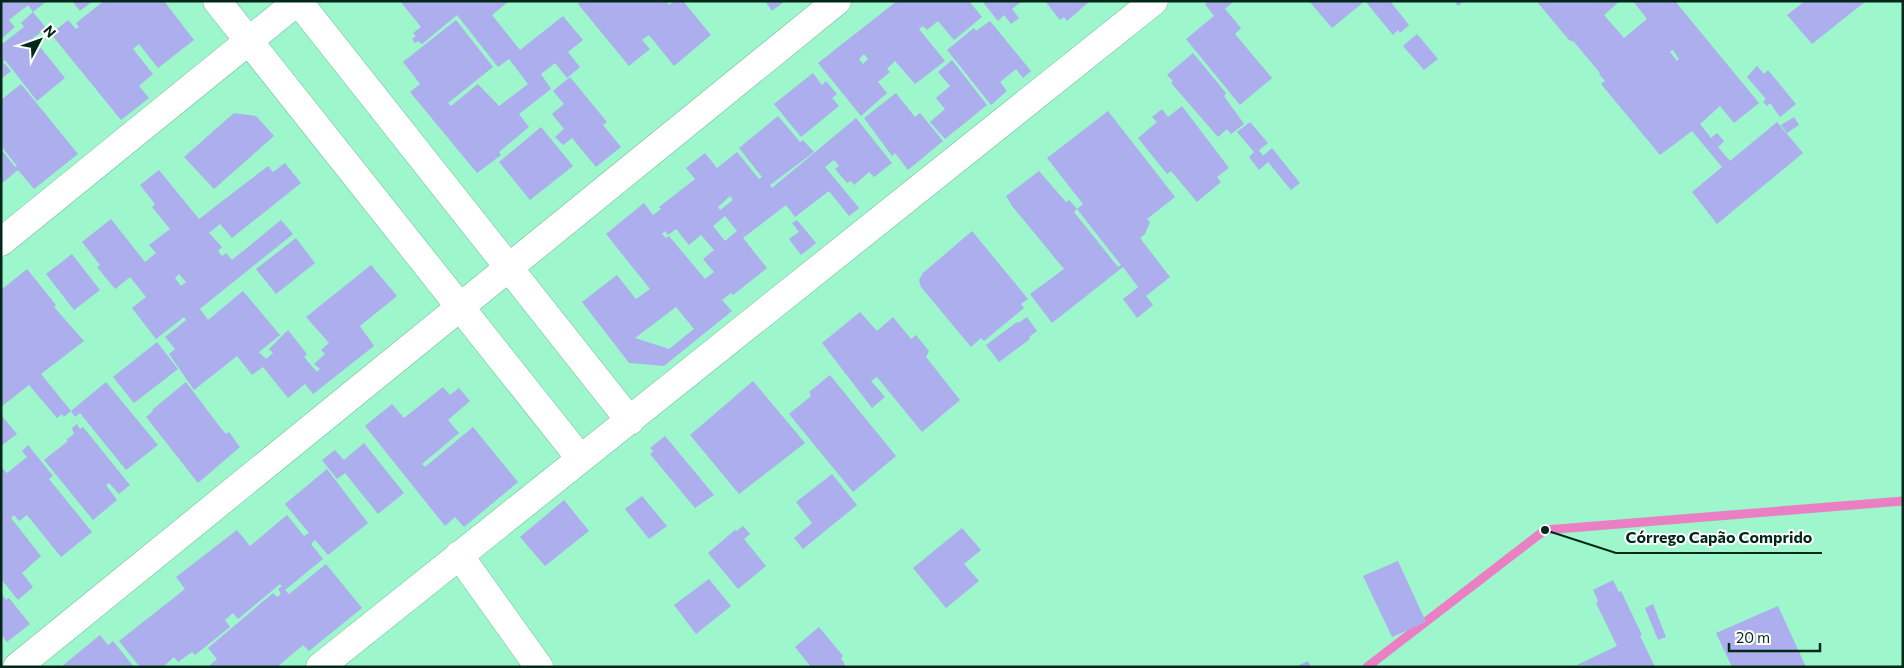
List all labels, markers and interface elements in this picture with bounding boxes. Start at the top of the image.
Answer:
north arrow [15,15,65,65]
text: N [40,22,60,41]
callout: Córrego Capão Comprido [1616,522,1822,553]
text: Córrego Capão Comprido [1626,527,1813,546]
scale bar [1729,620,1820,652]
text: 20 m [1736,628,1770,646]

